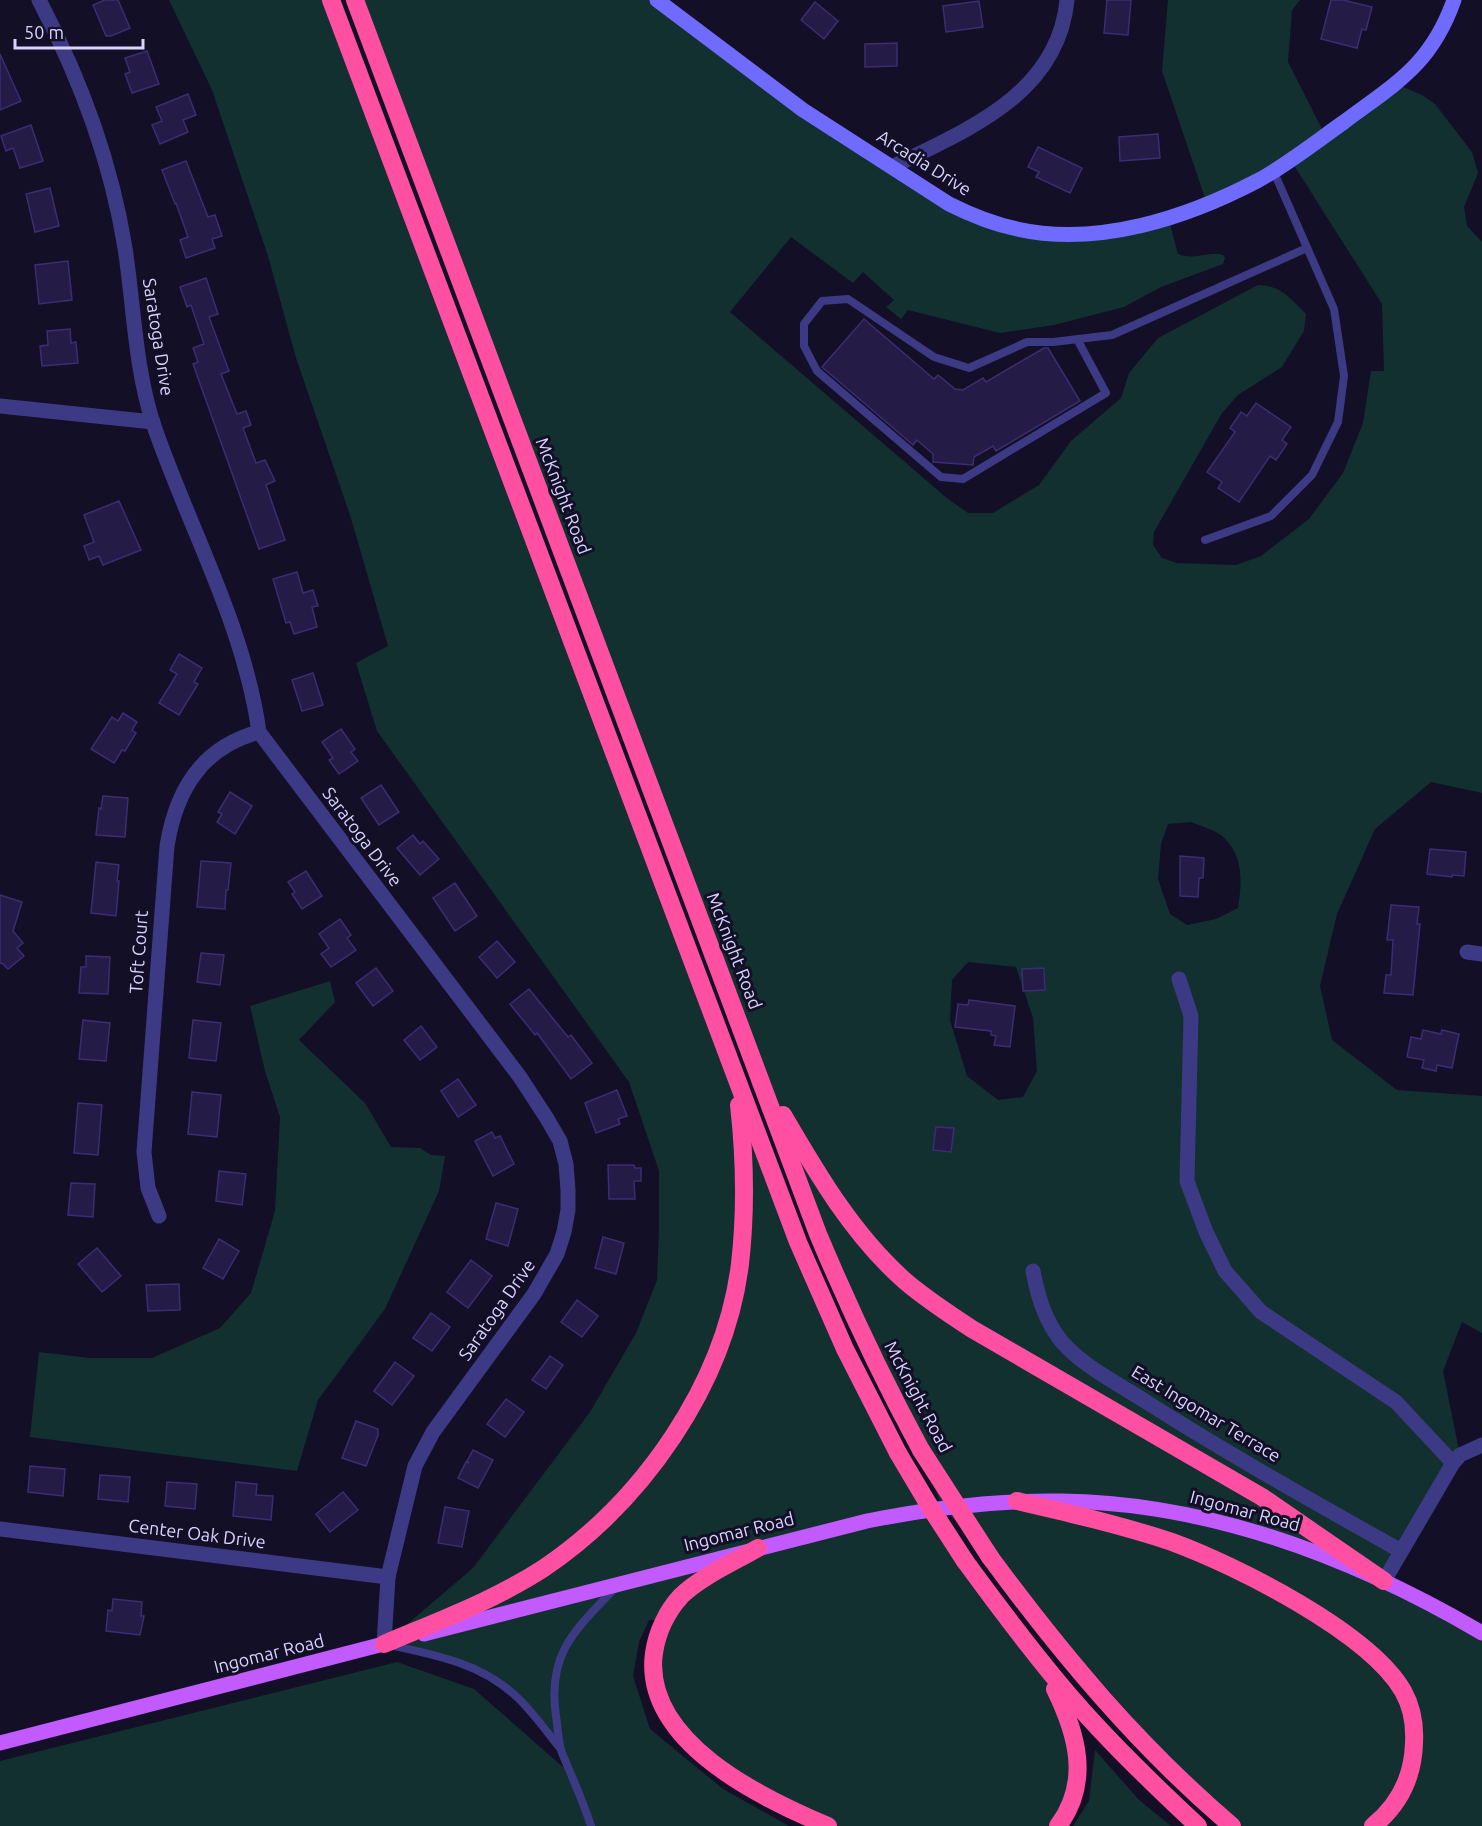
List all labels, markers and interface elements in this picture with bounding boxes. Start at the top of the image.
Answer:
scale bar [15,12,142,50]
text: 50 m [24,22,64,42]
street label: Arcadia Drive [874,125,975,199]
street label: Saratoga Drive [140,277,178,397]
street label: McKnight Road [533,435,595,557]
street label: Saratoga Drive [319,783,406,890]
street label: McKnight Road [704,890,766,1012]
street label: Toft Court [125,910,151,994]
street label: Saratoga Drive [454,1255,538,1364]
street label: McKnight Road [881,1338,957,1456]
street label: East Ingomar Terrace [1128,1361,1285,1466]
street label: Ingomar Road [1188,1486,1302,1534]
street label: Ingomar Road [682,1508,796,1554]
street label: Center Oak Drive [127,1515,267,1551]
street label: Ingomar Road [212,1630,326,1676]

